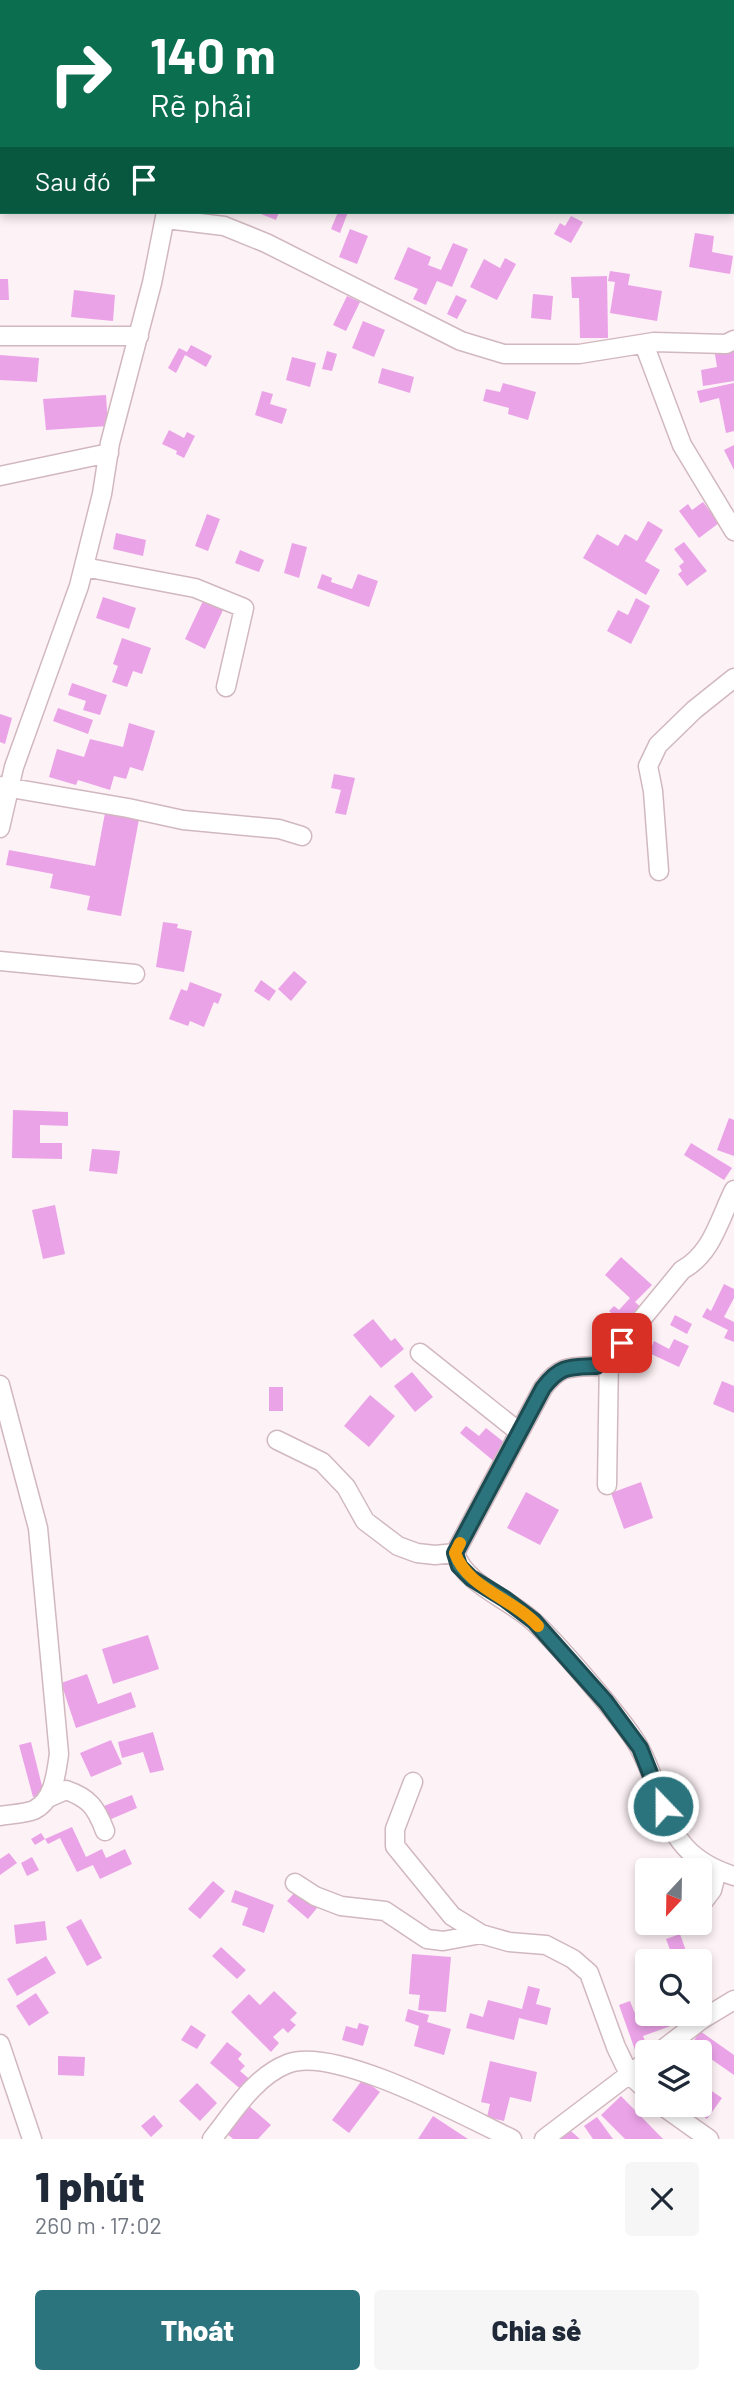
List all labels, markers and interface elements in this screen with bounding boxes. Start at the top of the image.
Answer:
text: 140 m [150,25,276,84]
icon: right [35,28,126,119]
text: Rẽ phải [150,85,252,123]
icon: arrive [125,161,163,199]
text: Sau đó [35,165,111,196]
pin [592,1313,652,1373]
icon: arrive [603,1324,641,1362]
position arrow [626,1769,700,1843]
north arrow [635,1858,712,1936]
map controls [635,1858,712,2117]
button: search [635,1949,712,2026]
button: layers [635,2040,712,2117]
text: 1 phút [35,2160,145,2210]
button: close [625,2162,699,2236]
text: 260 m · 17:02 [35,2211,162,2239]
button: Thoát [35,2290,360,2370]
button: Chia sẻ [374,2290,699,2370]

